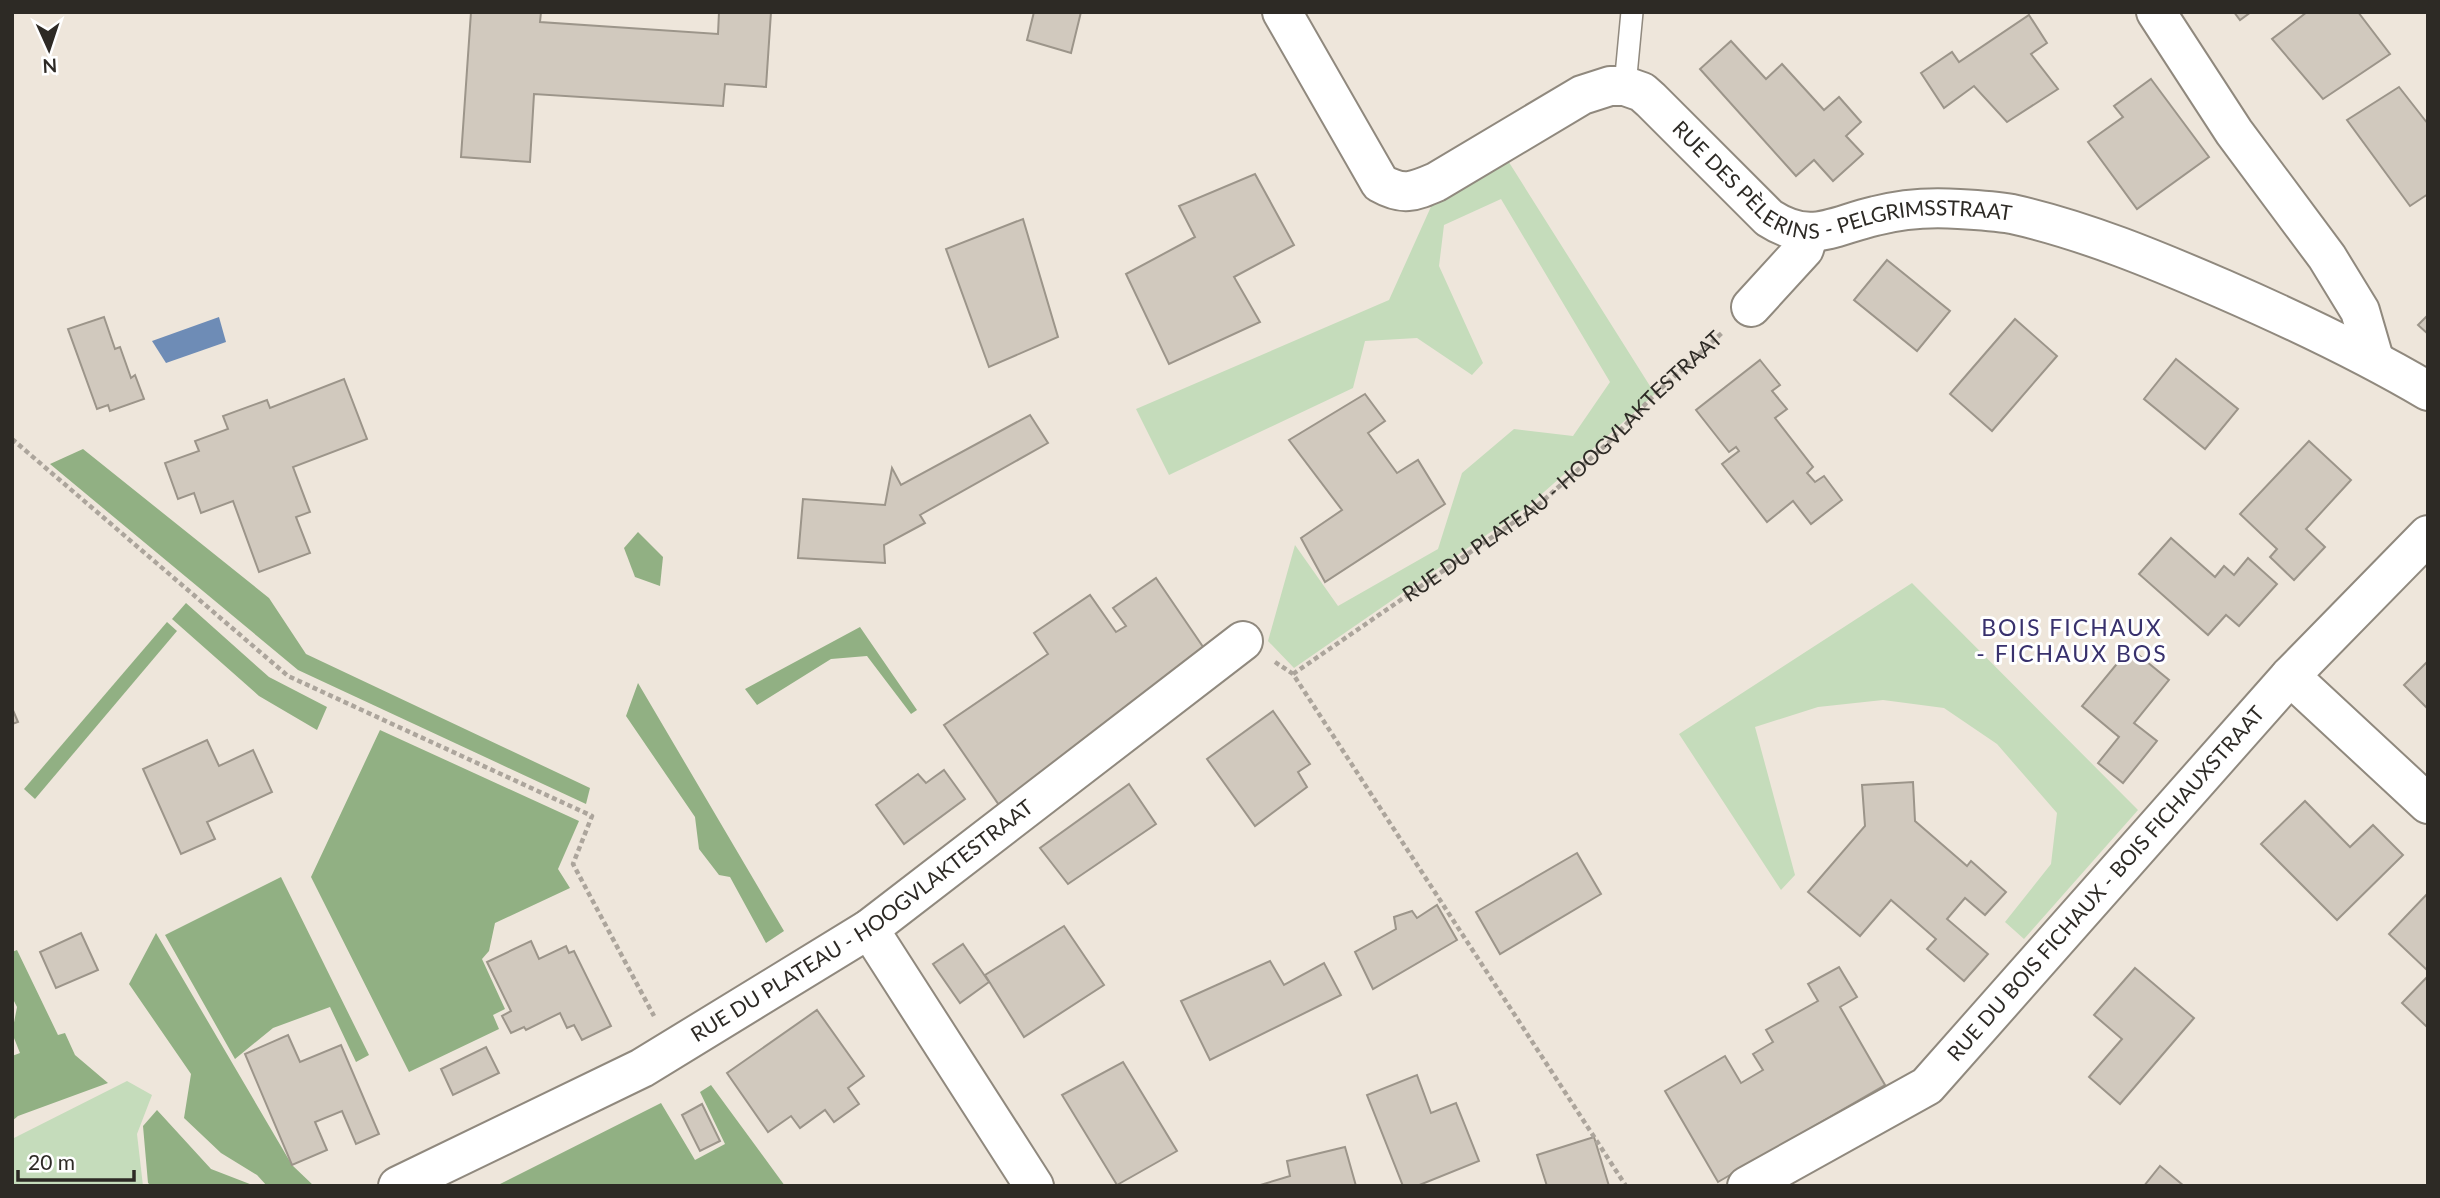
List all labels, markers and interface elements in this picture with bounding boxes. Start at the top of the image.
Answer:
north arrow [14,14,84,84]
text: N [42,55,58,78]
street label: RUE DES PÈLERINS - PELGRIMSSTRAAT [1668,115,2014,243]
street label: RUE DU PLATEAU - HOOGVLAKTESTRAAT [1397,325,1727,606]
district label: BOIS FICHAUX - FICHAUX BOS [1976,613,2168,667]
street label: RUE DU BOIS FICHAUX - BOIS FICHAUXSTRAAT [1941,700,2269,1065]
street label: RUE DU PLATEAU - HOOGVLAKTESTRAAT [686,793,1038,1046]
scale bar [18,1138,133,1182]
text: 20 m [28,1149,75,1174]

